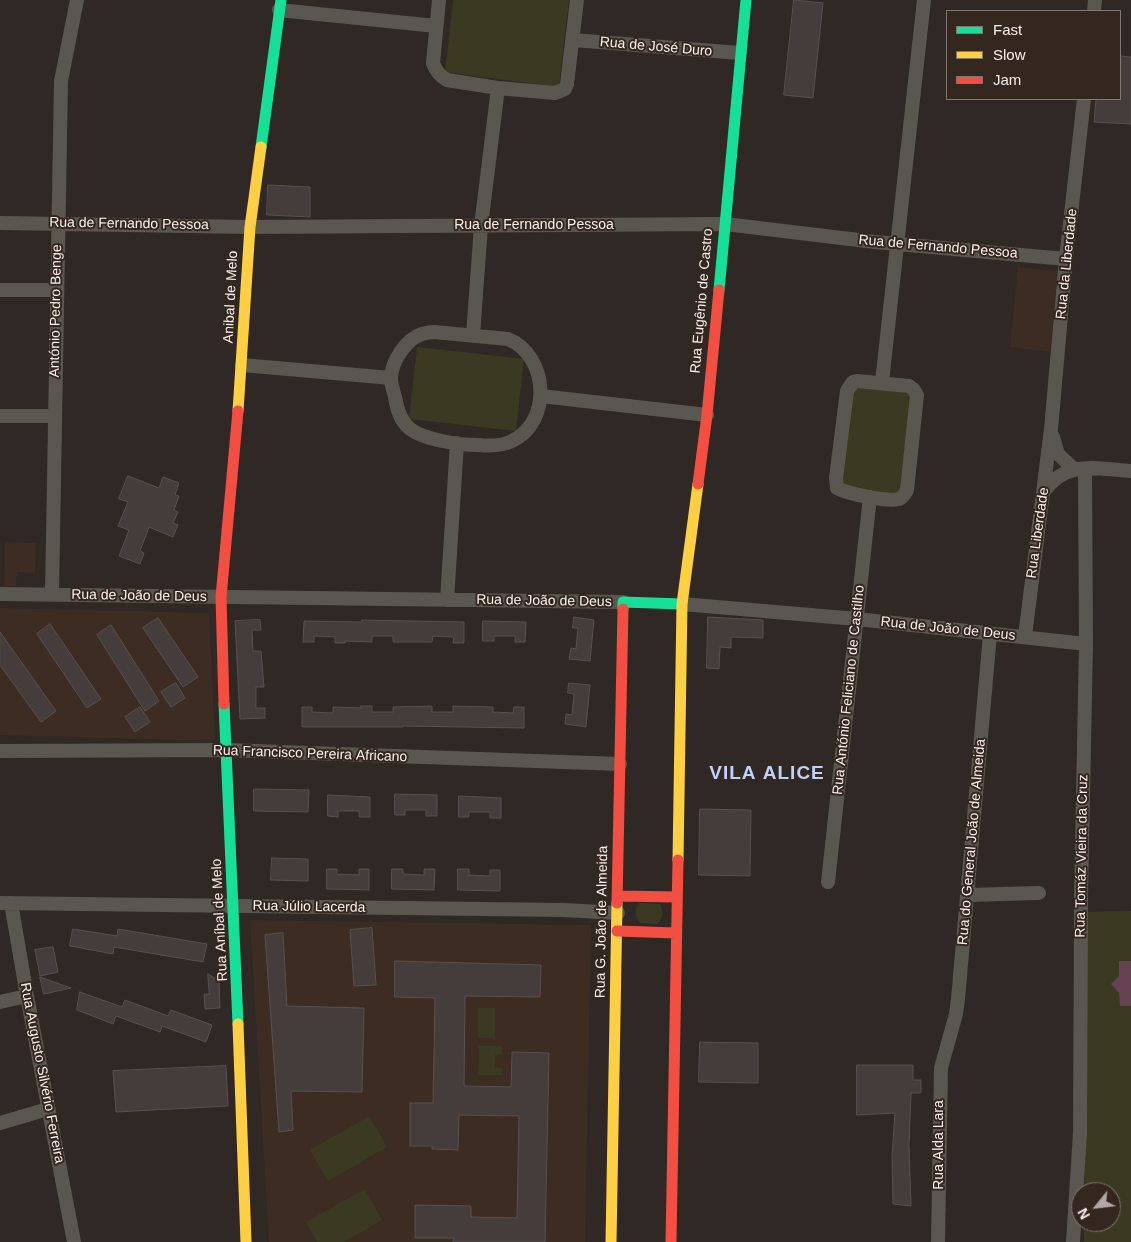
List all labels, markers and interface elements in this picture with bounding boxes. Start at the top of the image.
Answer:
legend [946,10,1121,100]
text: Fast [993,21,1022,38]
street label: Rua de José Duro [599,34,713,60]
text: Slow [993,46,1026,63]
text: Jam [993,71,1021,88]
street label: Rua da Liberdade [1053,208,1081,320]
street label: Rua de Fernando Pessoa [49,214,209,234]
street label: Rua de Fernando Pessoa [454,217,614,233]
street label: Rua Eugênio de Castro [687,228,717,374]
street label: Rua de Fernando Pessoa [858,232,1018,262]
street label: António Pedro Benge [46,244,66,378]
street label: Anibal de Melo [220,250,242,344]
street label: Rua Liberdade [1023,486,1053,580]
street label: Rua António Feliciano de Castilho [830,584,868,796]
street label: Rua de João de Deus [71,586,207,606]
street label: Rua de João de Deus [476,591,612,611]
street label: Rua de João de Deus [880,614,1016,644]
street label: Rua do General João de Almeida [955,738,989,946]
street label: Rua Francisco Pereira Africano [213,742,407,766]
district label: VILA ALICE [708,763,826,785]
street label: Rua Tomáz Vieira da Cruz [1072,774,1092,938]
street label: Rua G. João de Almeida [592,846,612,998]
street label: Rua Aníbal de Melo [208,858,232,982]
street label: Rua Júlio Lacerda [252,898,366,916]
street label: Rua Augusto Silvério Ferreira [16,981,68,1165]
street label: Rua Alda Lara [931,1100,947,1190]
north arrow [1071,1182,1121,1232]
text: N [1074,1205,1093,1222]

